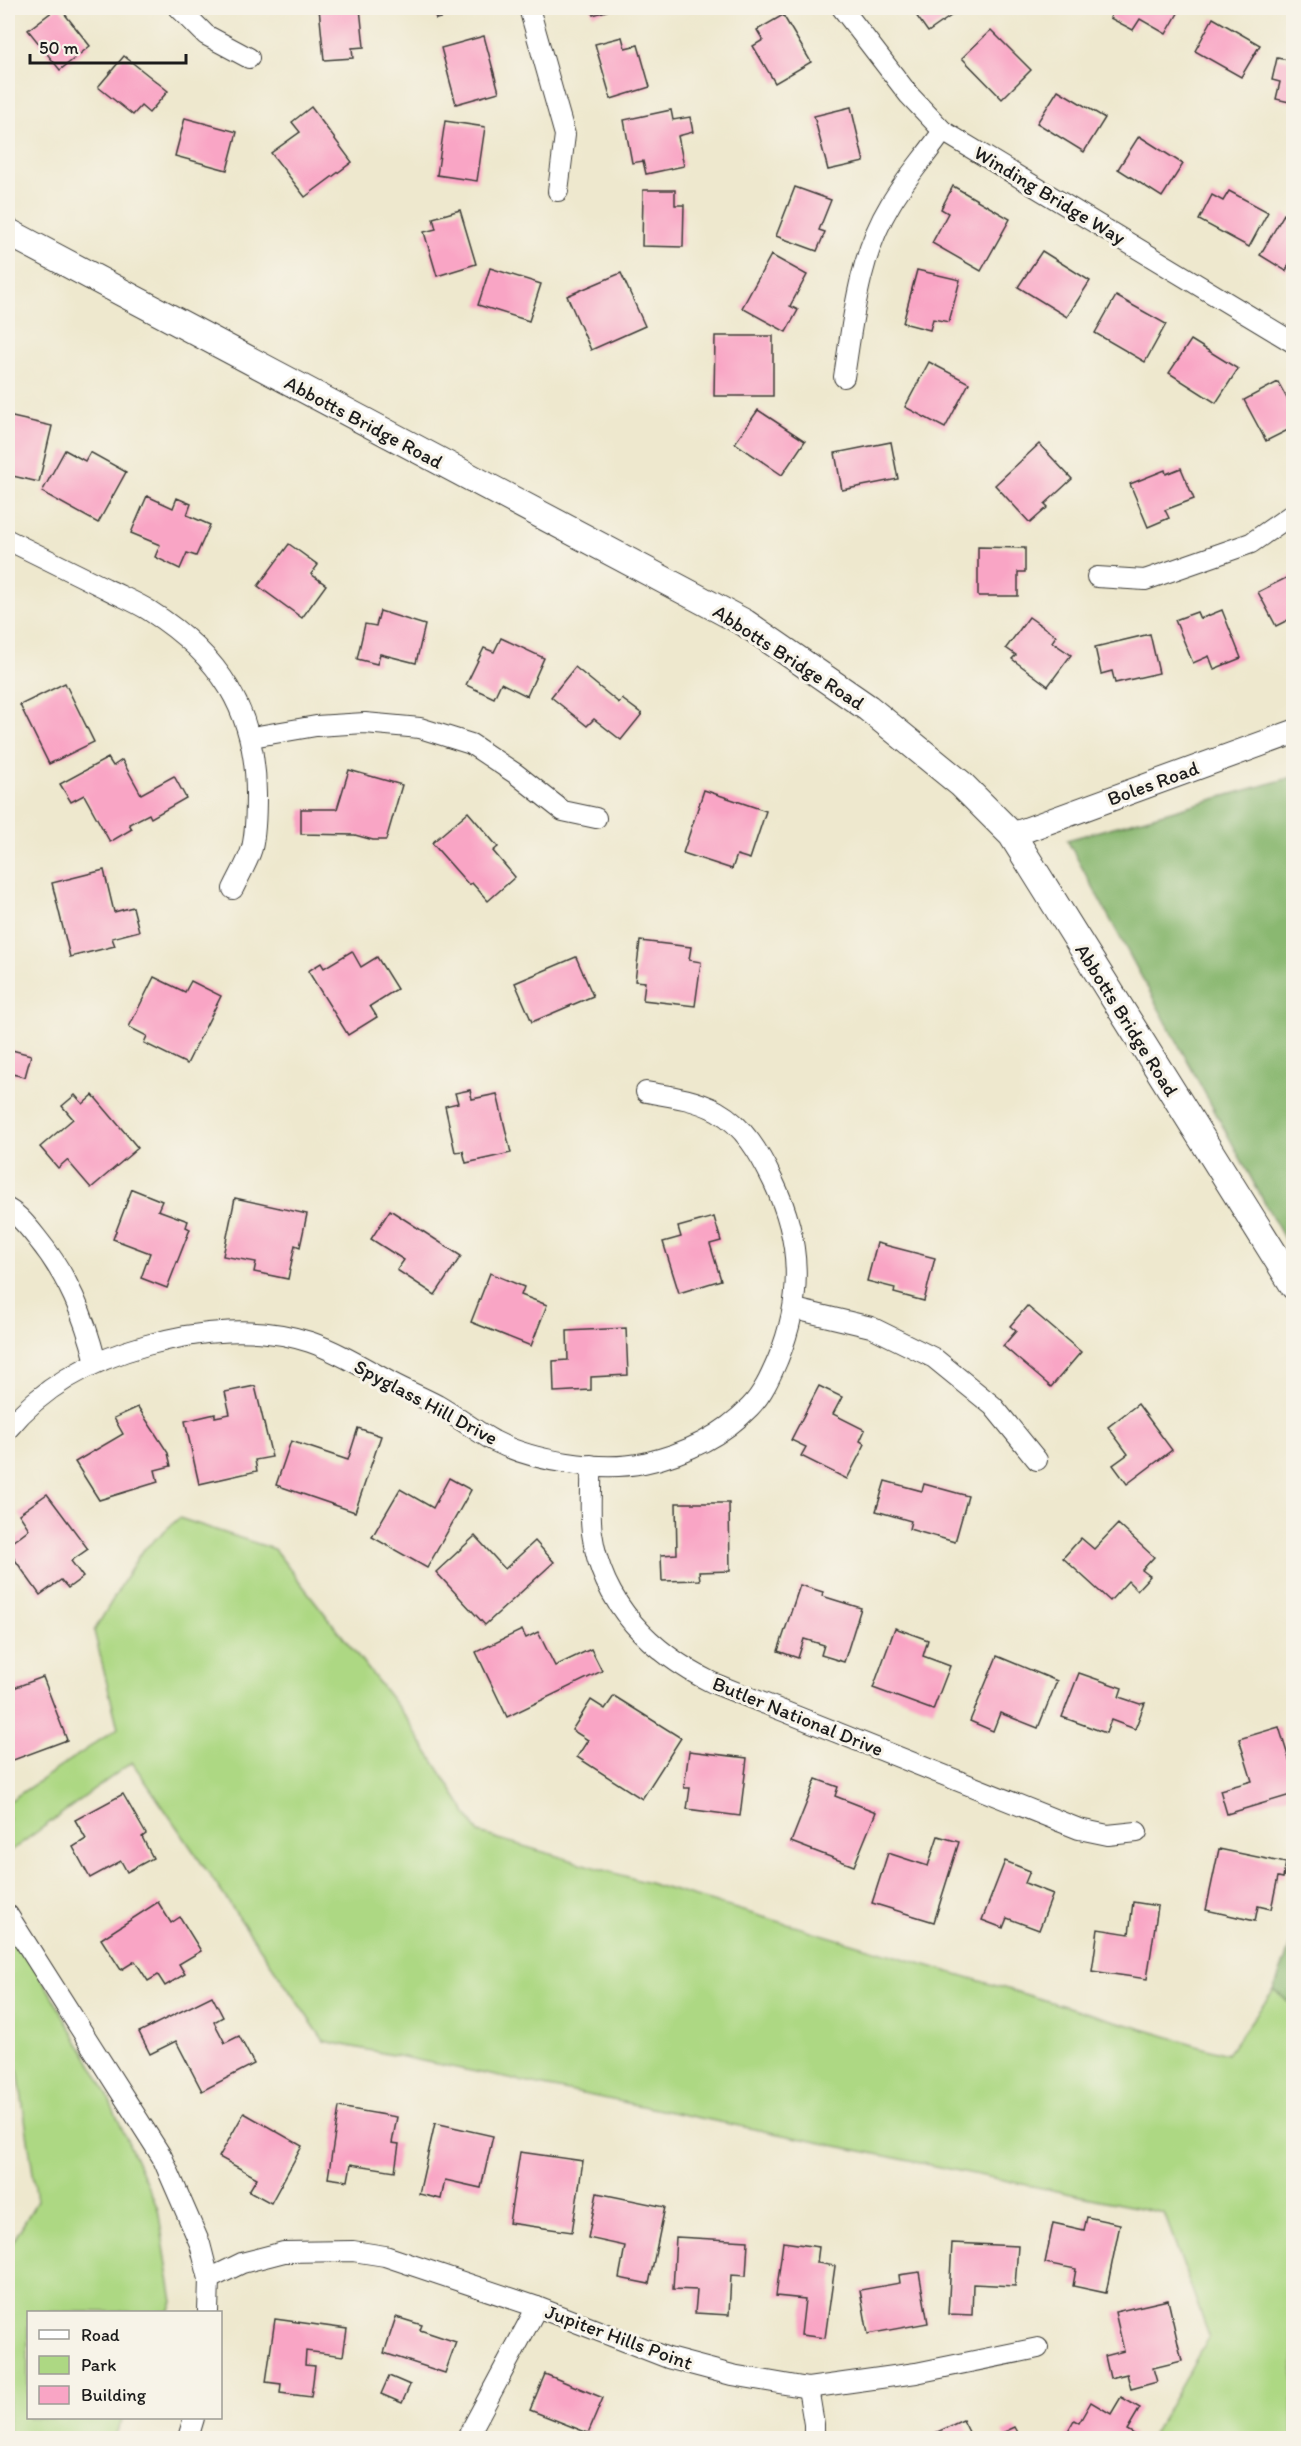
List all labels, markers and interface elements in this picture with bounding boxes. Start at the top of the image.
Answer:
scale bar [30,27,186,65]
text: 50 m [39,37,79,59]
street label: Winding Bridge Way [970,140,1131,250]
street label: Abbotts Bridge Road [281,370,447,474]
street label: Abbotts Bridge Road [709,599,869,715]
street label: Boles Road [1104,755,1202,811]
street label: Abbotts Bridge Road [1070,939,1184,1101]
street label: Spyglass Hill Drive [350,1354,502,1450]
street label: Butler National Drive [709,1671,887,1761]
street label: Jupiter Hills Point [542,2299,696,2375]
legend [27,2311,222,2419]
text: Road [81,2324,120,2346]
text: Park [81,2354,116,2376]
text: Building [81,2384,147,2406]

